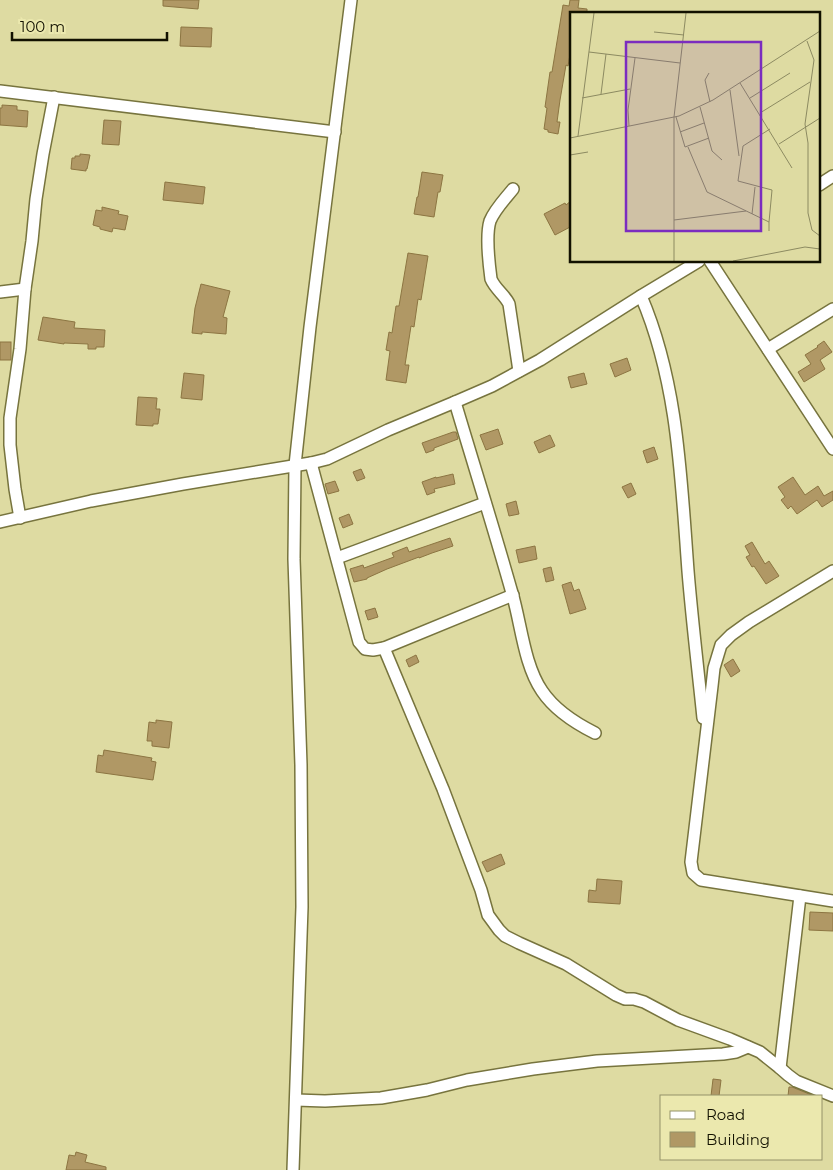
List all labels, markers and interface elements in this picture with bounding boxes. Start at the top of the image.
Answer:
scale bar [12,10,168,42]
inset map [570,12,820,262]
text: 100 m [20,17,65,36]
legend [660,1095,823,1160]
text: Road [706,1105,745,1124]
text: Building [706,1130,770,1149]

